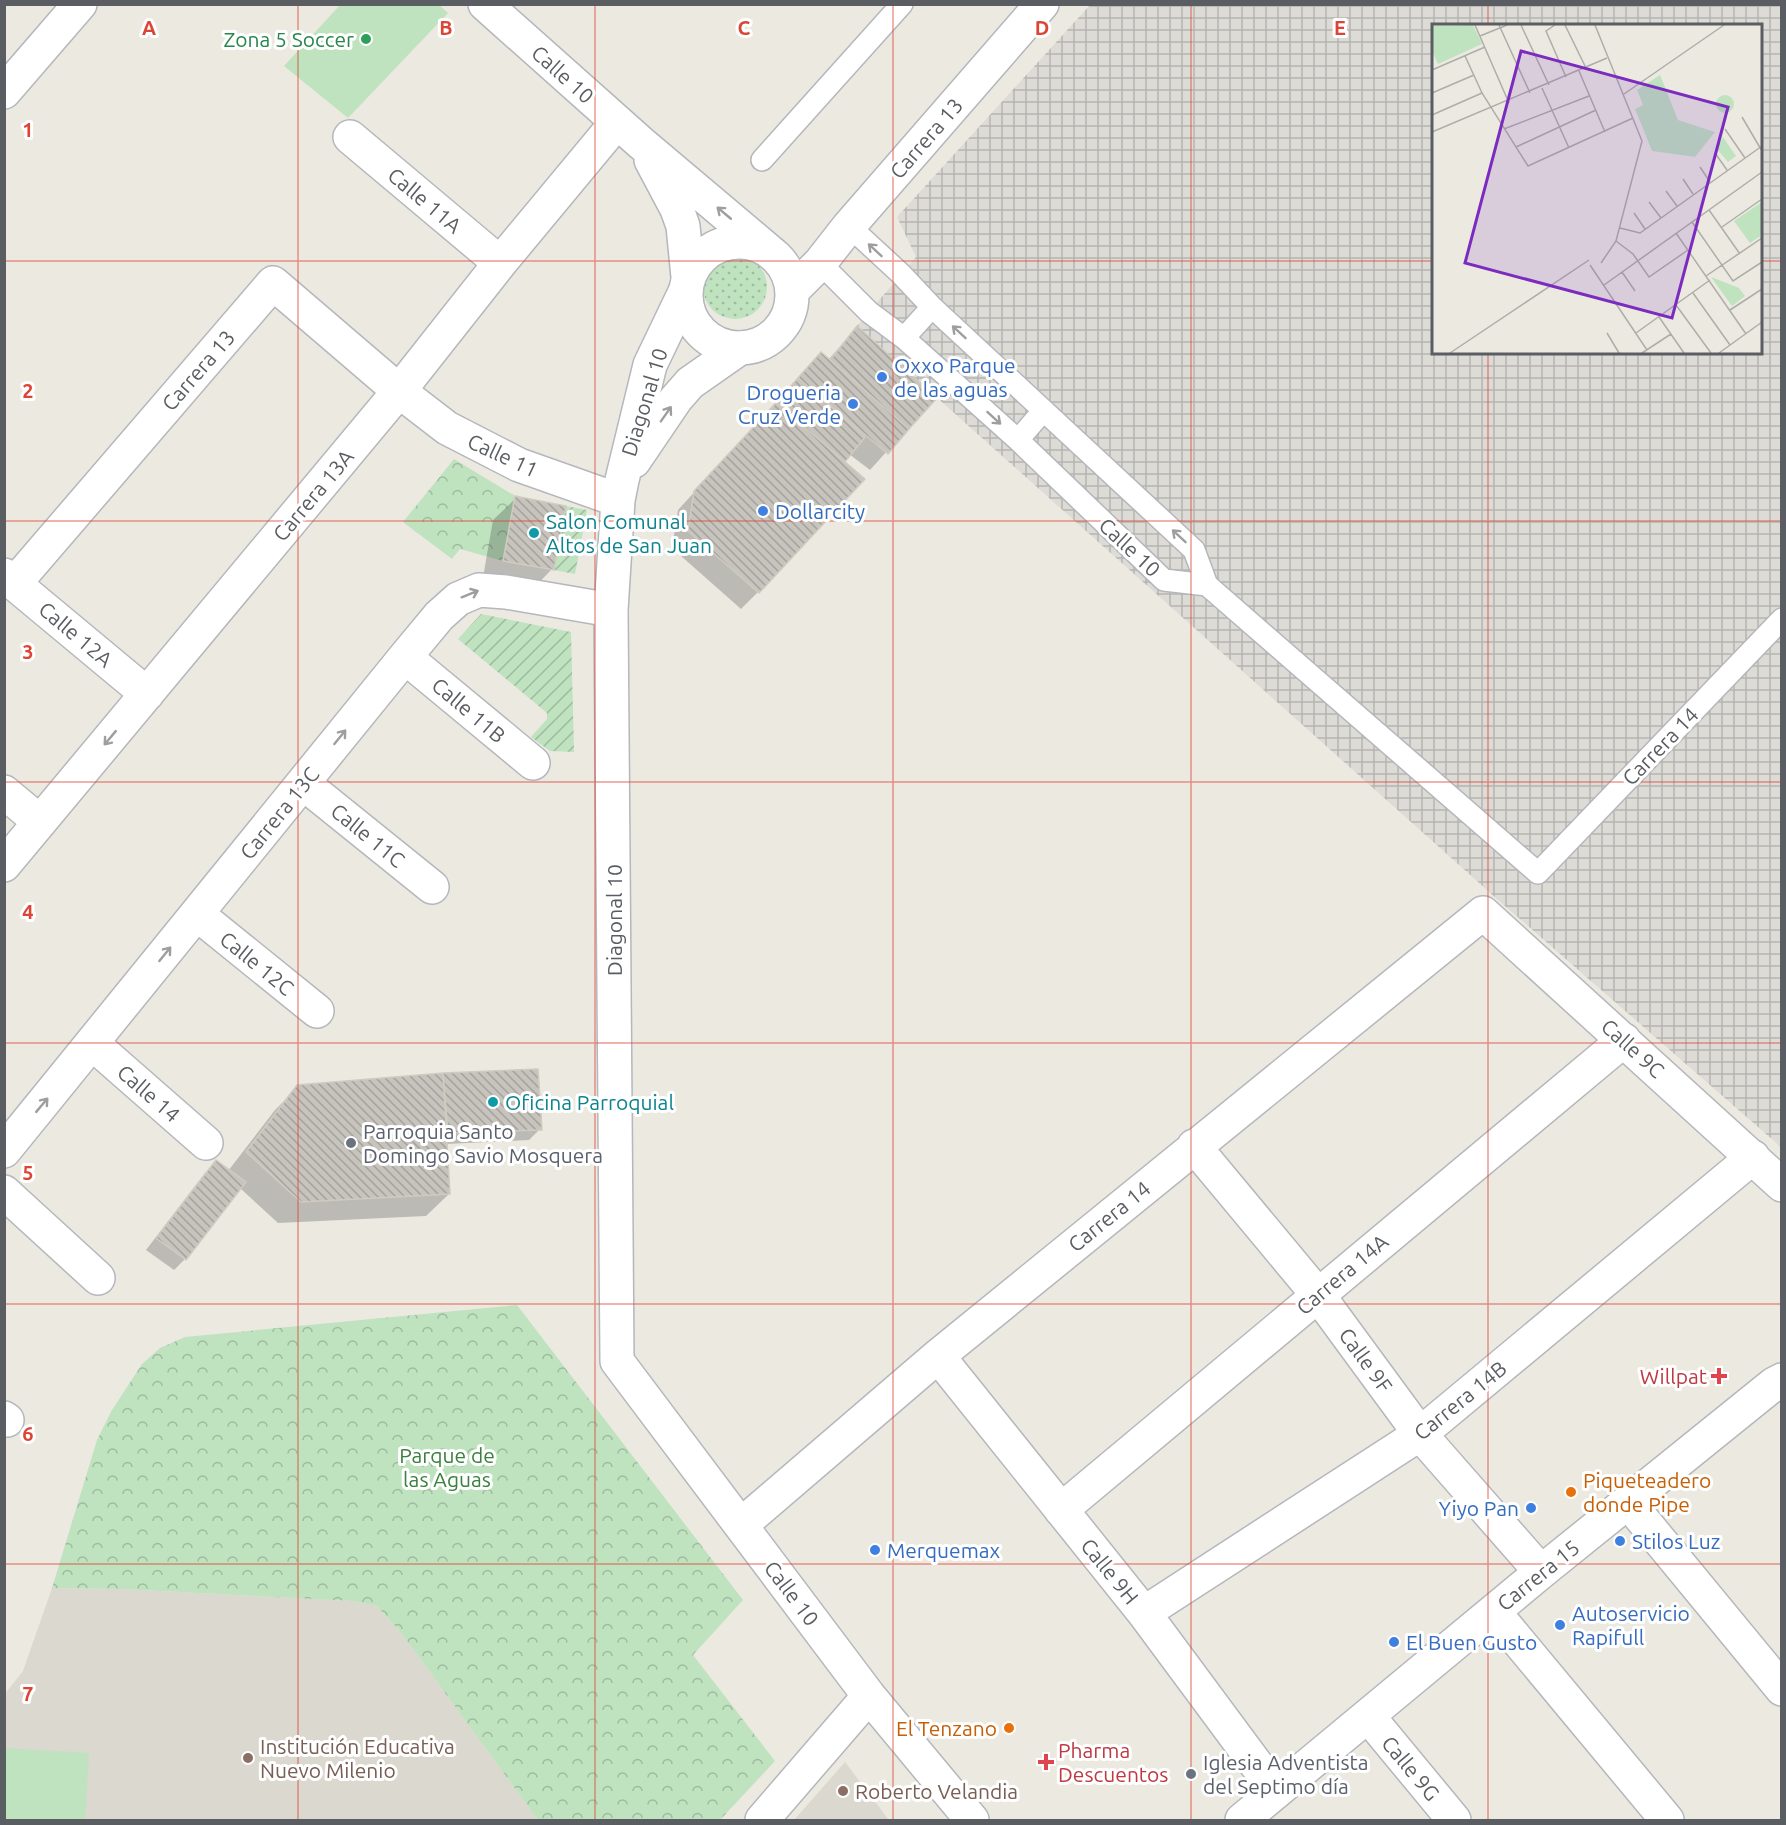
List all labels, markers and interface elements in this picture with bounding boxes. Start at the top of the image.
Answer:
text: A [142,16,156,39]
text: B [439,16,453,39]
text: C [738,16,751,39]
text: D [1035,16,1049,39]
text: E [1334,16,1346,39]
inset map [1432,24,1762,354]
place label: Zona 5 Soccer [224,27,354,51]
marker: Zona 5 Soccer [359,32,373,46]
street label: Calle 10 [527,40,599,108]
street label: Carrera 13 [885,93,967,183]
text: 1 [22,118,34,141]
street label: Calle 11A [383,162,467,238]
one-way arrow [717,206,732,220]
one-way arrow [868,243,883,257]
street label: Carrera 13 [157,325,239,415]
one-way arrow [951,325,966,339]
street label: Diagonal 10 [616,345,672,459]
place label: Oxxo Parque de las aguas [894,353,1016,401]
marker: Oxxo Parque de las aguas [875,370,889,384]
text: 2 [22,379,34,402]
place label: Drogueria Cruz Verde [738,380,841,428]
marker: Drogueria Cruz Verde [846,397,860,411]
one-way arrow [660,406,672,422]
one-way arrow [986,411,1001,425]
street label: Calle 11 [464,428,542,482]
street label: Carrera 13A [268,444,358,546]
place label: Dollarcity [775,499,865,523]
marker: Dollarcity [756,504,770,518]
place label: Salon Comunal Altos de San Juan [546,509,712,557]
street label: Calle 10 [1094,513,1166,581]
marker: Salon Comunal Altos de San Juan [527,526,541,540]
one-way arrow [1172,529,1187,543]
one-way arrow [460,588,479,599]
street label: Calle 12A [34,596,118,672]
text: 3 [22,640,34,663]
street label: Calle 11B [428,672,510,748]
street label: Carrera 14 [1617,702,1703,790]
one-way arrow [334,729,347,745]
one-way arrow [103,730,117,745]
street label: Carrera 13C [235,762,323,864]
street label: Calle 11C [326,798,410,872]
street label: Diagonal 10 [602,864,626,976]
text: 4 [22,900,34,923]
street label: Calle 12C [215,926,299,1000]
one-way arrow [158,946,171,962]
street label: Calle 9C [1597,1014,1669,1082]
street label: Calle 14 [113,1059,185,1127]
place label: Oficina Parroquial [505,1090,674,1114]
marker: Oficina Parroquial [486,1095,500,1109]
one-way arrow [35,1098,48,1114]
place label: Parroquia Santo Domingo Savio Mosquera [363,1119,603,1167]
marker: Parroquia Santo Domingo Savio Mosquera [344,1136,358,1150]
text: 5 [22,1161,34,1184]
street label: Carrera 14 [1063,1176,1155,1256]
street label: Carrera 14A [1291,1229,1393,1319]
street label: Calle 9F [1335,1323,1397,1397]
street label: Carrera 14B [1409,1356,1511,1444]
place label: Willpat [1640,1364,1707,1388]
marker: Willpat [1712,1369,1726,1383]
text: 6 [22,1422,34,1445]
park label: Parque de las Aguas [399,1443,495,1491]
place label: Piqueteadero donde Pipe [1583,1468,1711,1516]
marker: Piqueteadero donde Pipe [1564,1485,1578,1499]
place label: Yiyo Pan [1439,1496,1519,1520]
marker: Yiyo Pan [1524,1501,1538,1515]
place label: Stilos Luz [1632,1529,1720,1553]
street label: Calle 9H [1076,1533,1144,1609]
marker: Stilos Luz [1613,1534,1627,1548]
street label: Carrera 15 [1492,1535,1584,1615]
place label: Merquemax [887,1538,1001,1562]
marker: Merquemax [868,1543,882,1557]
street label: Calle 10 [760,1556,824,1630]
place label: Autoservicio Rapifull [1572,1601,1690,1649]
marker: Autoservicio Rapifull [1553,1618,1567,1632]
place label: El Buen Gusto [1406,1630,1537,1654]
marker: El Buen Gusto [1387,1635,1401,1649]
text: 7 [22,1682,34,1705]
place label: El Tenzano [896,1716,997,1740]
marker: El Tenzano [1002,1721,1016,1735]
street label: Calle 9G [1377,1731,1445,1805]
place label: Institución Educativa Nuevo Milenio [260,1734,455,1782]
place label: Pharma Descuentos [1058,1738,1168,1786]
place label: Iglesia Adventista del Septimo día [1203,1750,1369,1798]
marker: Institución Educativa Nuevo Milenio [241,1751,255,1765]
marker: Pharma Descuentos [1039,1755,1053,1769]
marker: Iglesia Adventista del Septimo día [1184,1767,1198,1781]
place label: Roberto Velandia [855,1779,1018,1803]
marker: Roberto Velandia [836,1784,850,1798]

